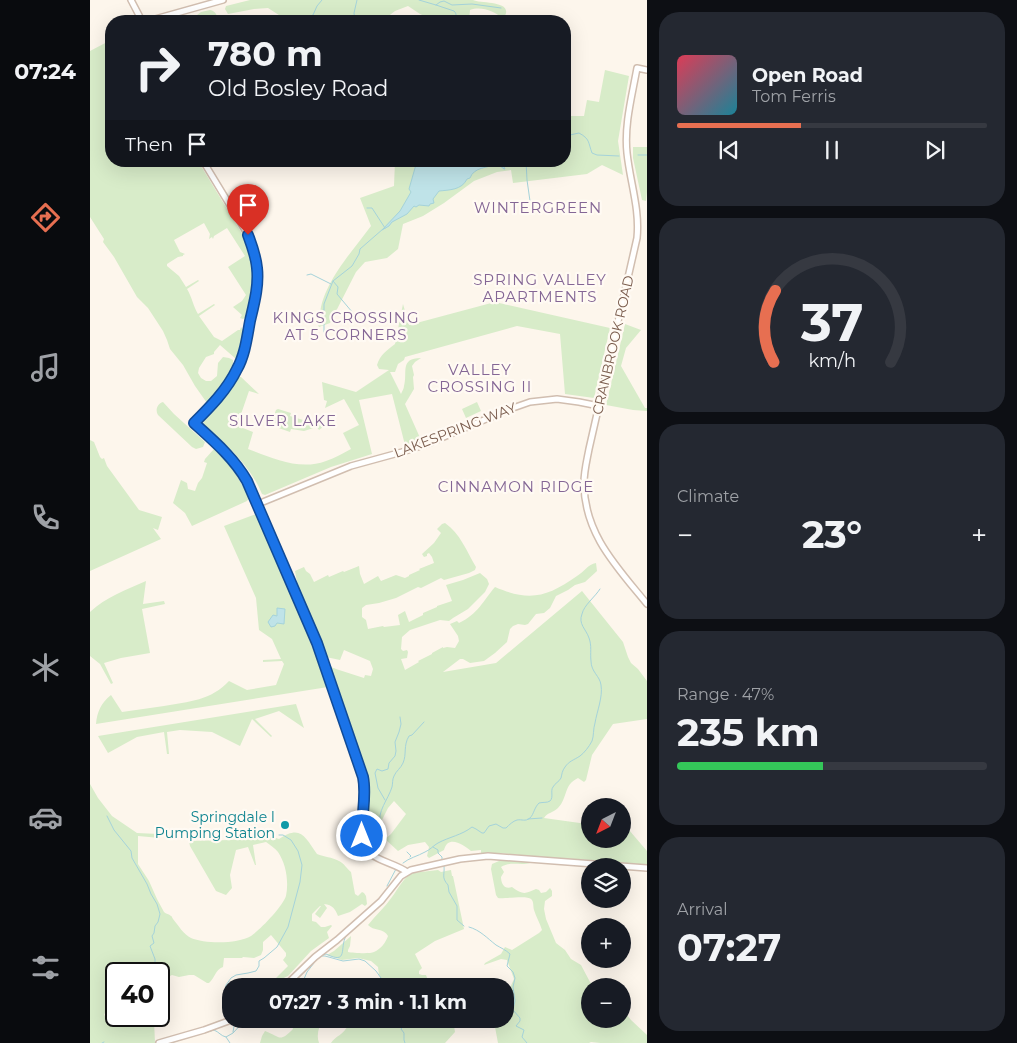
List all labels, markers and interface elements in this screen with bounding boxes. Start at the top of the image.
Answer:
text: 780 m [208,32,323,75]
icon: right [125,35,190,100]
text: 07:24 [14,58,76,85]
text: Open Road [752,64,863,87]
text: Old Bosley Road [208,75,388,102]
text: Tom Ferris [752,87,836,106]
icon: arrive [183,130,211,158]
text: Then [125,133,173,156]
icon: previous [715,136,743,164]
icon: pause [818,136,846,164]
icon: next [921,136,949,164]
pin [227,184,269,235]
icon: arrive [234,191,262,219]
district label: WINTERGREEN [474,198,602,217]
icon: directions [28,200,63,235]
district label: SPRING VALLEY APARTMENTS [473,270,607,306]
street label: CRANBROOK ROAD [588,274,638,416]
text: 37 [800,291,863,354]
district label: KINGS CROSSING AT 5 CORNERS [273,308,419,344]
icon: music [28,350,63,385]
text: km/h [808,350,856,371]
district label: VALLEY CROSSING II [428,360,532,396]
street label: LAKESPRING WAY [391,398,519,462]
district label: SILVER LAKE [229,411,337,430]
district label: CINNAMON RIDGE [438,477,594,496]
text: Climate [677,487,739,506]
icon: phone [28,500,63,535]
text: 23° [802,511,862,558]
text: − [677,518,693,552]
text: + [971,518,987,552]
icon: climate [28,650,63,685]
text: Range · 47% [677,685,774,704]
text: 235 km [677,709,820,756]
north arrow [581,798,631,848]
map controls [581,798,631,1028]
icon: car [28,800,63,835]
place label: Springdale I Pumping Station [155,808,275,842]
position arrow [335,809,387,861]
marker: Springdale I Pumping Station [279,819,291,831]
button: layers [581,858,631,908]
text: Arrival [677,900,727,919]
button: + [581,918,631,968]
text: 07:27 [677,924,781,971]
icon: filters [28,950,63,985]
speed limit sign: 40 [105,962,170,1027]
button: − [581,978,631,1028]
text: 07:27 · 3 min · 1.1 km [269,991,467,1014]

